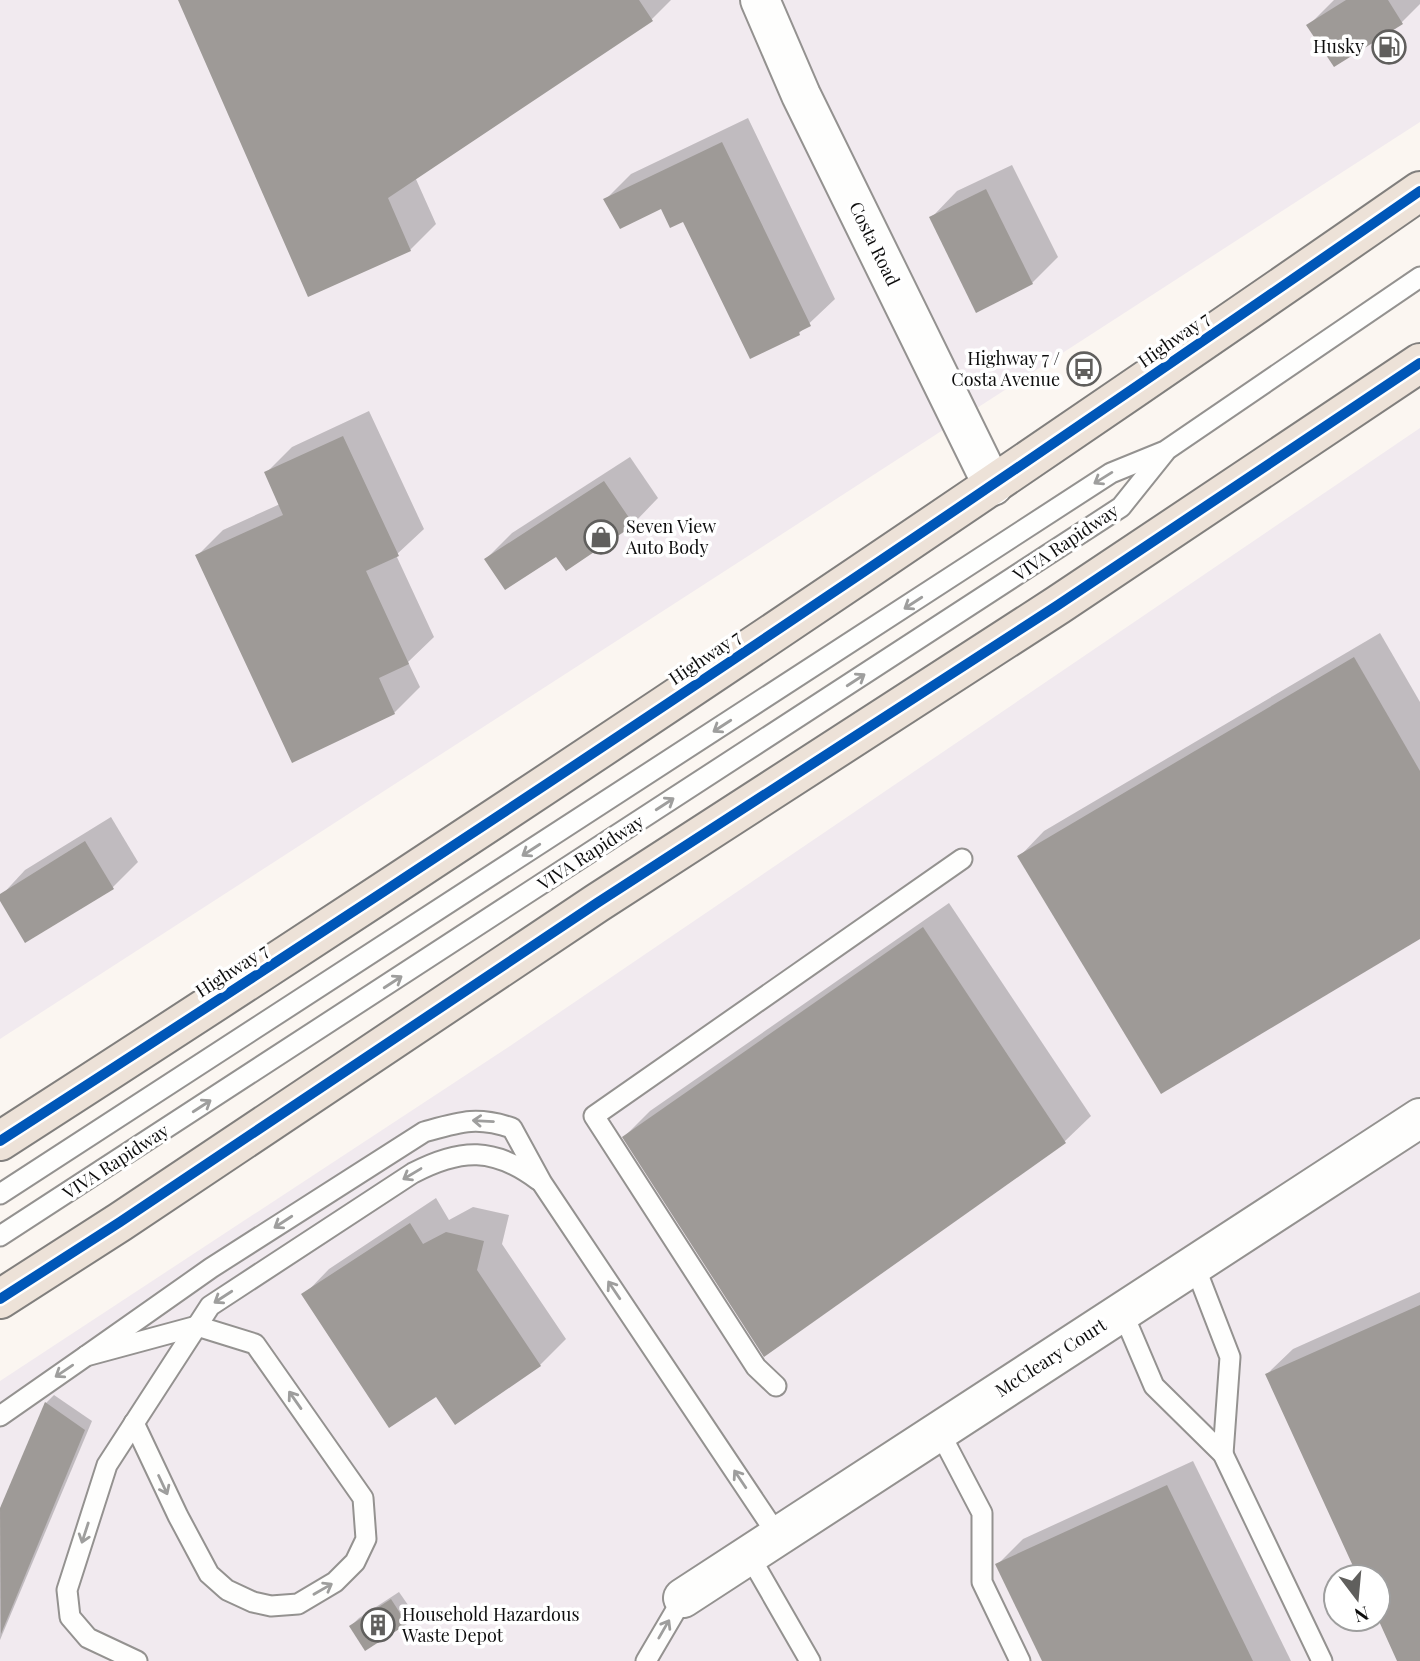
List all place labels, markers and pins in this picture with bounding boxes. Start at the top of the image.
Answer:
fuel station icon: Husky [1370,28,1408,66]
place label: Husky [1313,34,1364,58]
place label: Highway 7 / Costa Avenue [951,346,1060,391]
bus stop icon: Highway 7 / Costa Avenue [1065,350,1103,388]
place label: Seven View Auto Body [625,514,716,559]
shop icon: Seven View Auto Body [582,518,620,556]
place label: Household Hazardous Waste Depot [401,1602,579,1647]
building icon: Household Hazardous Waste Depot [359,1606,397,1644]

